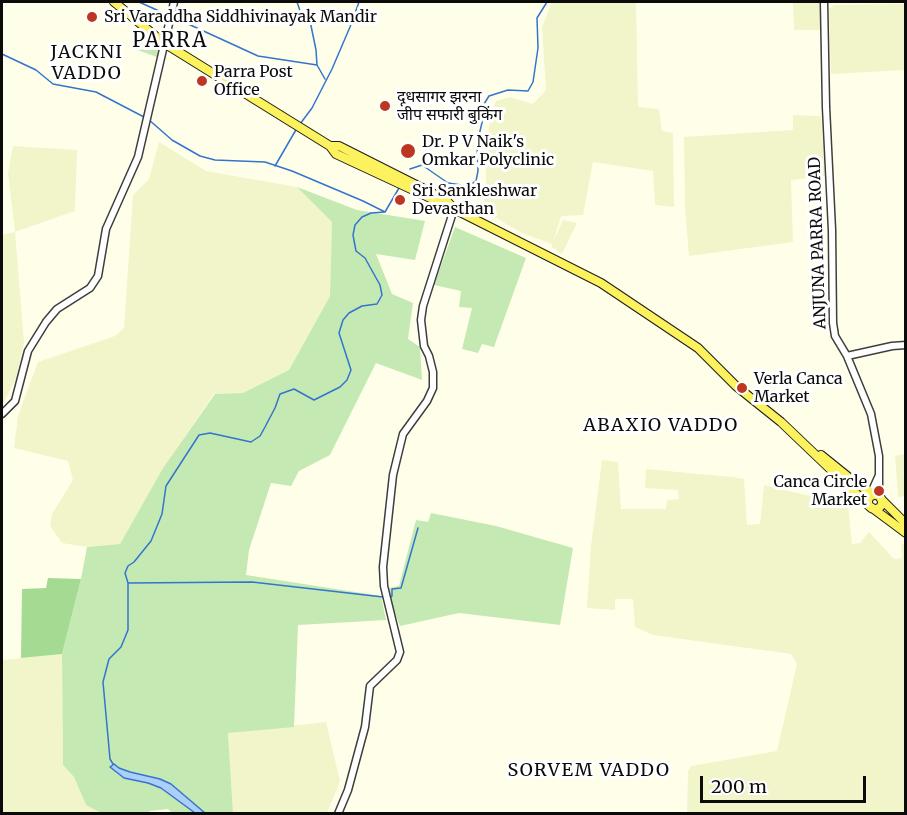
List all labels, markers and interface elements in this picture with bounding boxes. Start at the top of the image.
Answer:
place label: Sri Varaddha Siddhivinayak Mandir [104,7,377,27]
marker: Sri Varaddha Siddhivinayak Mandir [85,10,99,24]
district label: PARRA [132,29,208,53]
district label: JACKNI VADDO [50,42,124,84]
place label: Parra Post Office [214,62,293,100]
marker: Parra Post Office [195,74,209,88]
place label: दूधसागर झरना जीप सफारी बुकिंग [397,87,502,125]
marker: दूधसागर झरना जीप सफारी बुकिंग [378,99,392,113]
place label: Dr. P V Naik's Omkar Polyclinic [422,132,554,170]
marker: Dr. P V Naik's Omkar Polyclinic [399,142,417,160]
street label: ANJUNA PARRA ROAD [805,157,831,329]
place label: Sri Sankleshwar Devasthan [412,181,537,219]
marker: Sri Sankleshwar Devasthan [393,193,407,207]
place label: Verla Canca Market [754,369,843,407]
marker: Verla Canca Market [735,381,749,395]
district label: ABAXIO VADDO [583,415,739,437]
place label: Canca Circle Market [773,472,867,510]
marker: Canca Circle Market [872,484,886,498]
district label: SORVEM VADDO [508,760,670,782]
scale bar [703,764,870,802]
text: 200 m [711,775,767,798]

